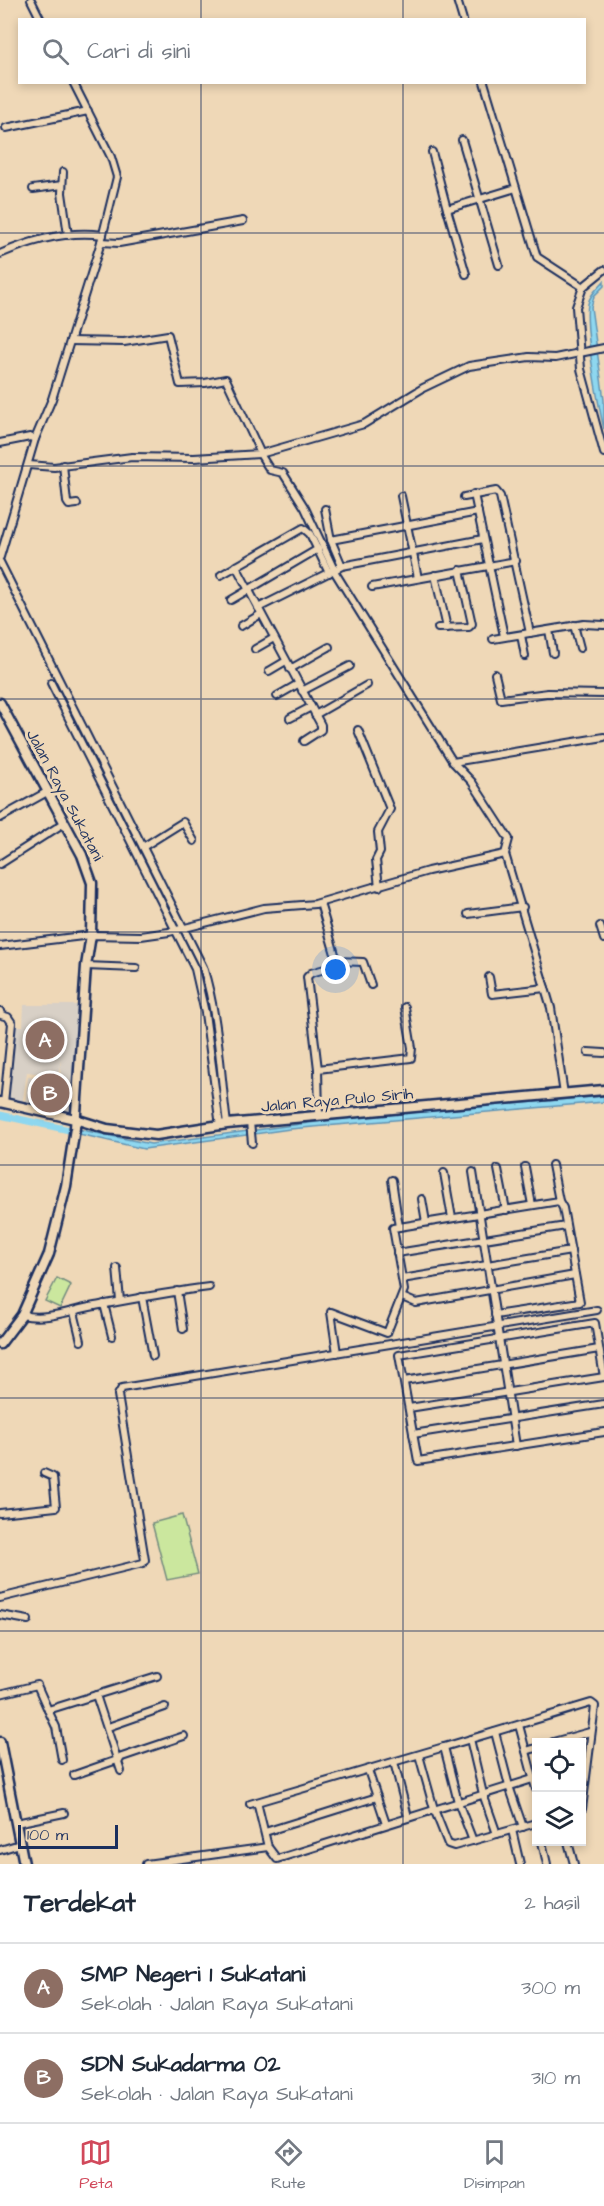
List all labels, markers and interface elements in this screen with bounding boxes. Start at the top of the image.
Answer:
search box [18,18,586,84]
icon: search [39,35,72,68]
text: Cari di sini [87,36,190,67]
street label: Jalan Raya Sukatani [20,725,109,866]
your location [321,955,350,984]
pin: A [26,1018,64,1062]
pin: B [31,1070,70,1116]
street label: Jalan Raya Pulo Sirih [260,1082,414,1119]
map controls [532,1738,586,1846]
button: locate [532,1738,586,1792]
button: layers [532,1792,586,1846]
scale bar [18,1822,118,1850]
text: 100 m [27,1824,68,1846]
text: Terdekat [24,1885,136,1921]
text: 2 hasil [524,1889,580,1917]
text: SMP Negeri 1 Sukatani [81,1959,305,1990]
text: A [37,1974,50,2002]
text: 300 m [521,1974,580,2002]
text: Sekolah · Jalan Raya Sukatani [81,1990,353,2018]
text: SDN Sukadarma 02 [81,2049,280,2080]
text: B [36,2064,51,2092]
text: 310 m [531,2064,580,2092]
text: Sekolah · Jalan Raya Sukatani [81,2080,353,2108]
tab: Peta [79,2136,113,2194]
tab: Rute [271,2136,306,2194]
tab: Disimpan [464,2136,525,2194]

